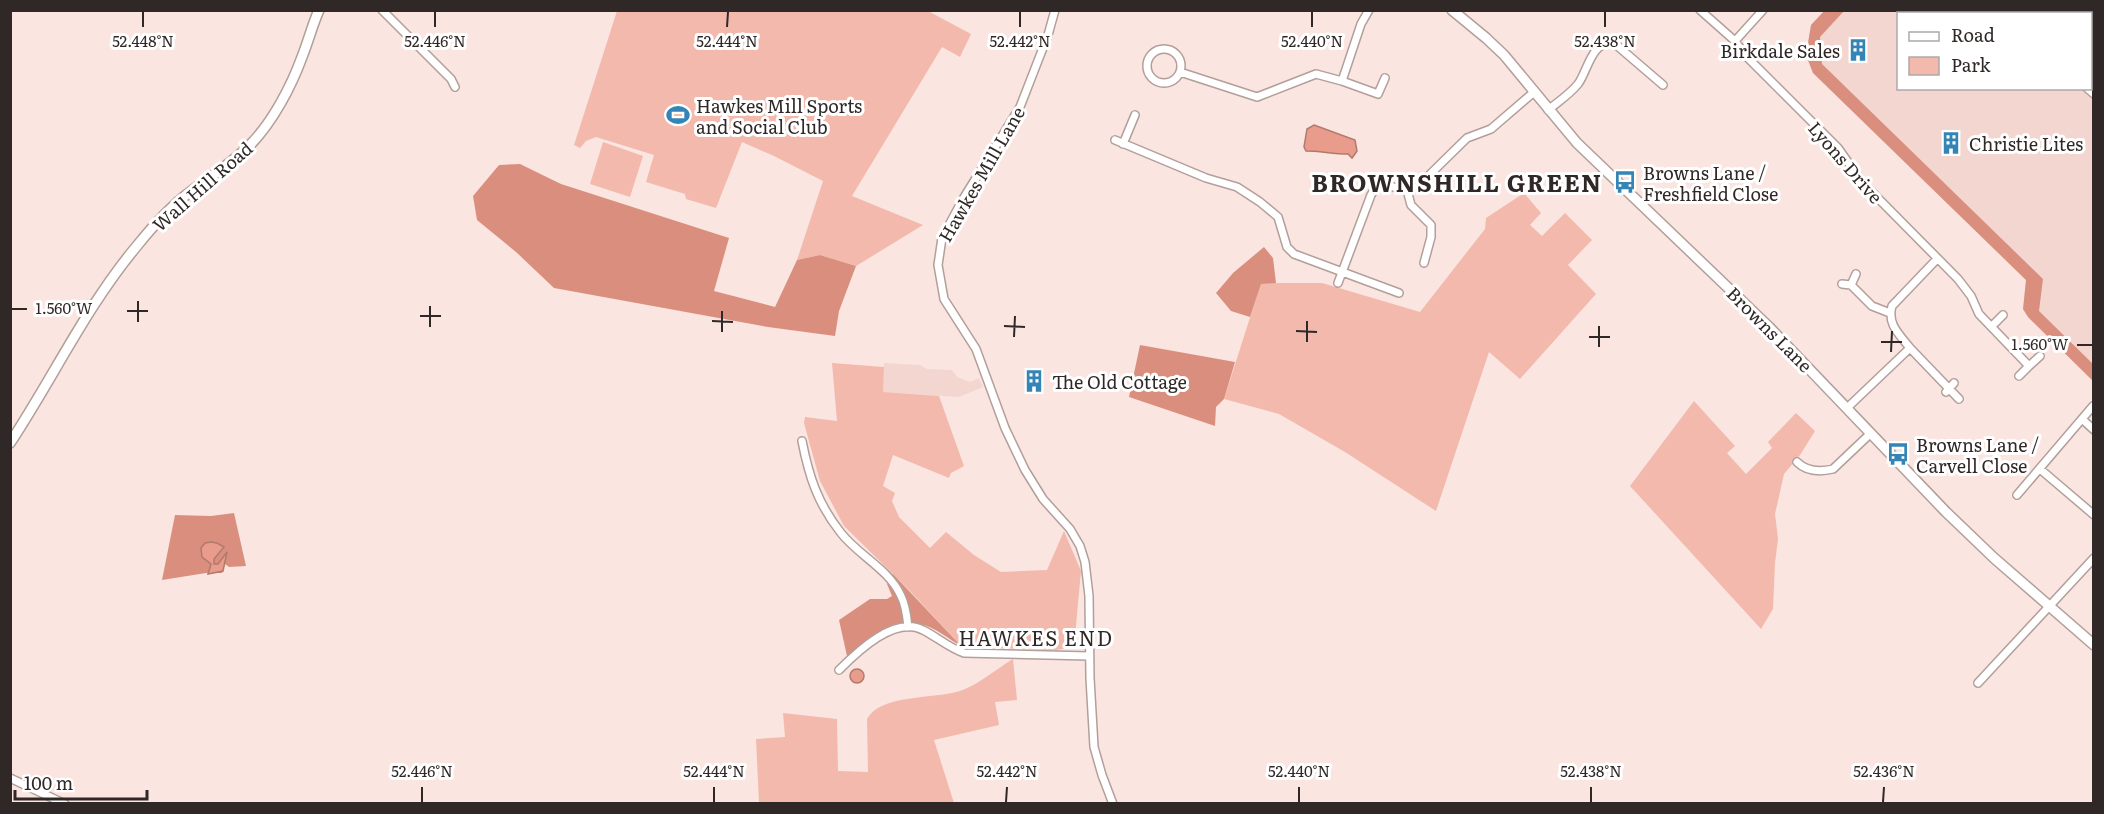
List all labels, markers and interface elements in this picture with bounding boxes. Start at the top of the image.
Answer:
legend [1897,12,2092,90]
text: Road [1951,21,1995,48]
text: 52.448°N [112,29,174,52]
text: 52.446°N [404,29,466,52]
text: 52.444°N [696,29,758,52]
text: 52.442°N [989,29,1051,52]
text: 52.440°N [1281,29,1343,52]
text: 52.438°N [1574,29,1636,52]
place label: Birkdale Sales [1720,37,1840,64]
building icon: Birkdale Sales [1845,37,1871,63]
text: Park [1951,51,1992,78]
place label: Hawkes Mill Sports and Social Club [696,92,862,140]
street label: Hawkes Mill Lane [931,101,1031,247]
sports icon: Hawkes Mill Sports and Social Club [665,102,691,128]
street label: Lyons Drive [1803,115,1889,209]
building icon: Christie Lites [1938,130,1964,156]
place label: Christie Lites [1969,130,2083,157]
street label: Wall Hill Road [146,135,258,237]
place label: Browns Lane / Freshfield Close [1643,159,1778,207]
district label: BROWNSHILL GREEN [1311,164,1603,199]
bus stop icon: Browns Lane / Freshfield Close [1612,169,1638,195]
street label: Browns Lane [1721,280,1819,378]
text: 1.560°W [36,296,93,319]
text: 1.560°W [2012,332,2069,355]
building icon: The Old Cottage [1021,368,1047,394]
place label: The Old Cottage [1052,368,1187,395]
place label: Browns Lane / Carvell Close [1916,431,2039,479]
bus stop icon: Browns Lane / Carvell Close [1885,441,1911,467]
district label: HAWKES END [958,622,1114,652]
text: 52.446°N [391,759,453,782]
text: 52.444°N [683,759,745,782]
text: 52.442°N [976,759,1038,782]
text: 52.440°N [1268,759,1330,782]
text: 52.438°N [1560,759,1622,782]
text: 52.436°N [1853,759,1915,782]
scale bar [15,763,147,801]
text: 100 m [24,769,73,796]

